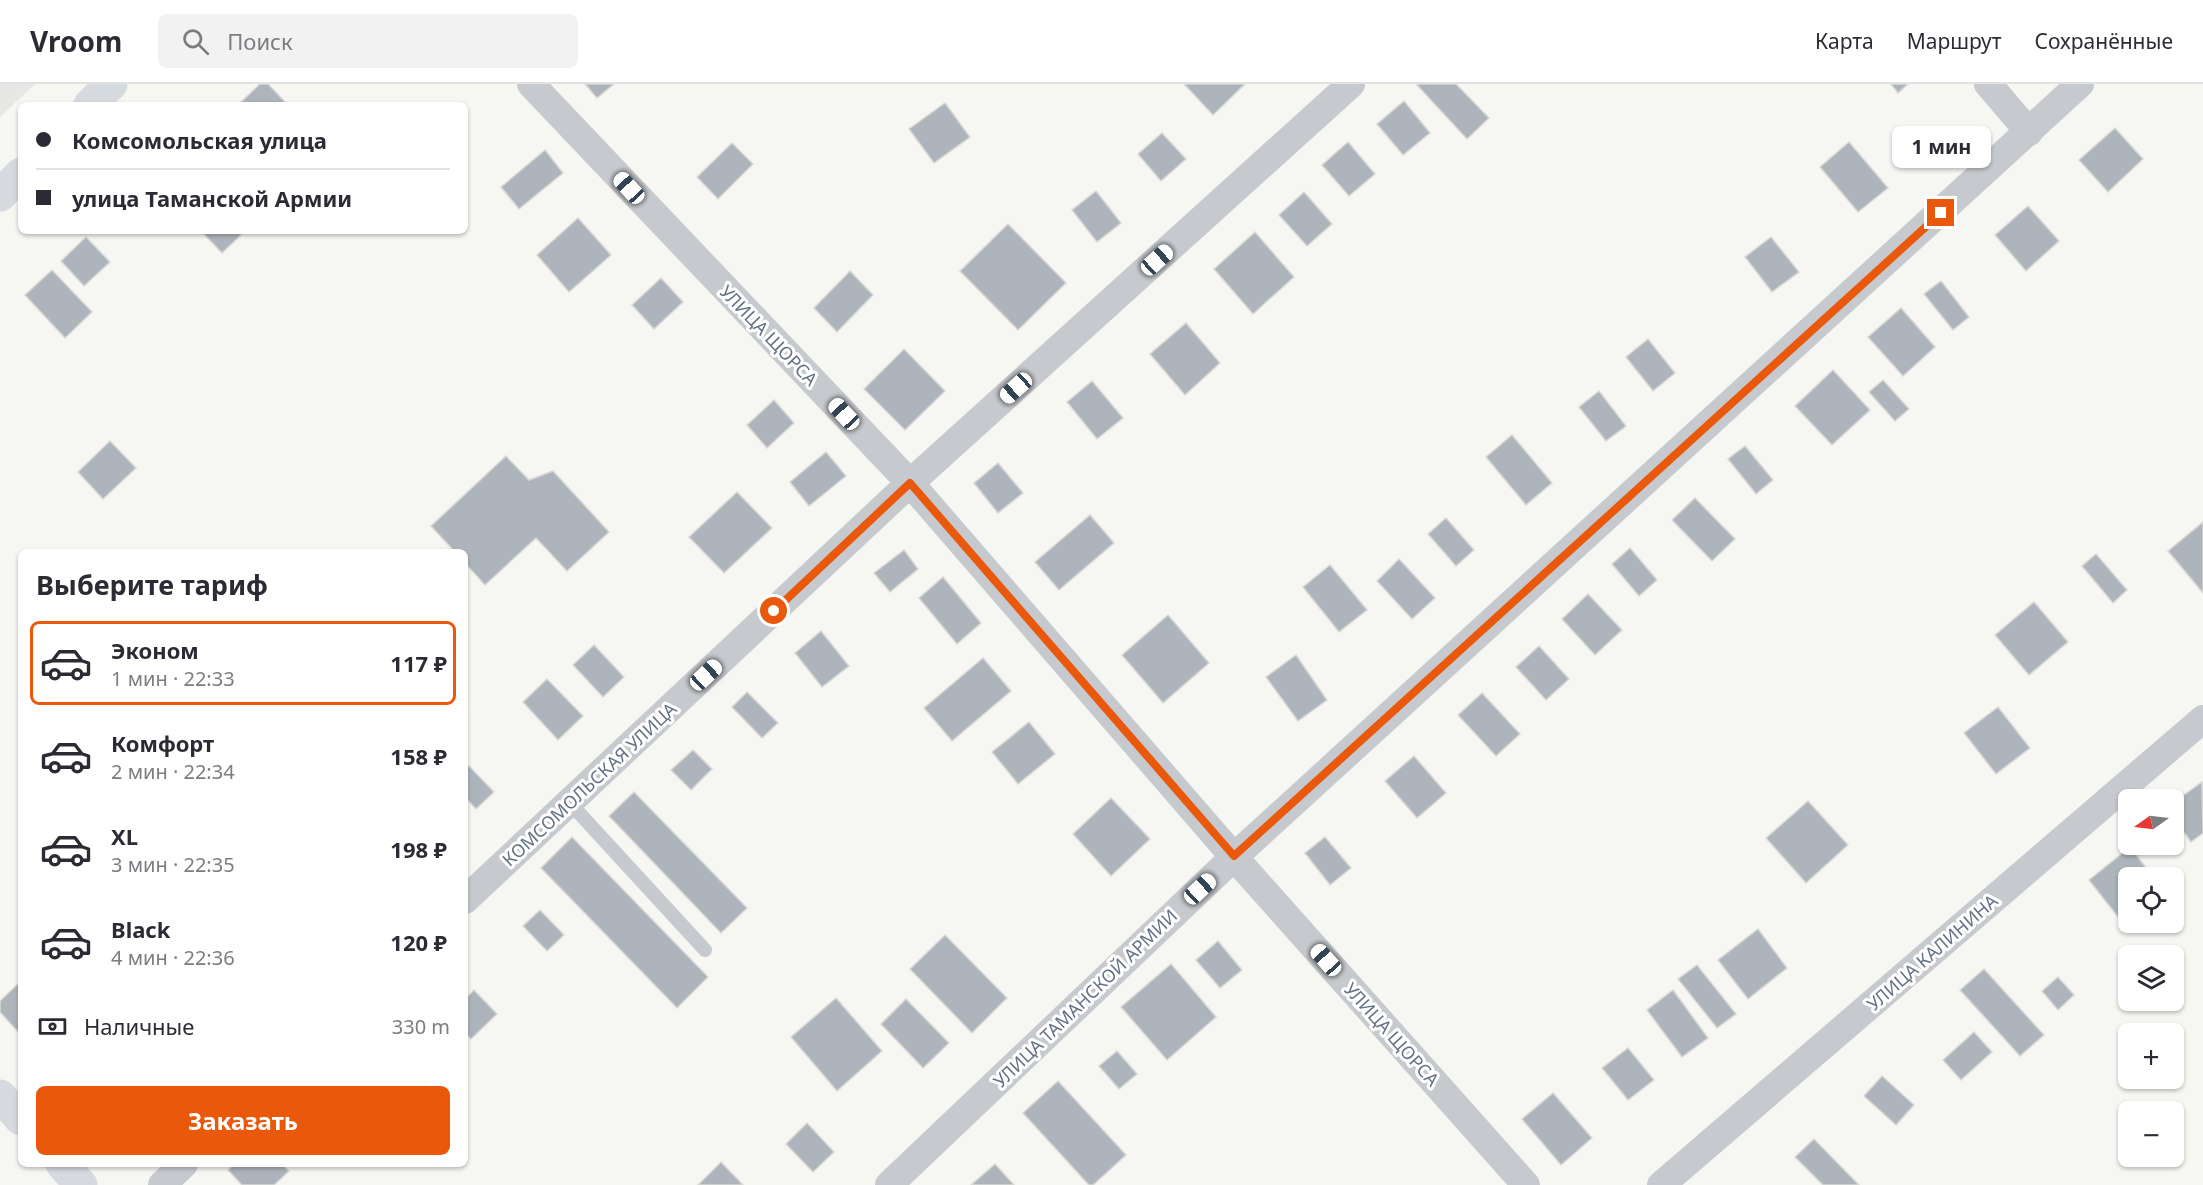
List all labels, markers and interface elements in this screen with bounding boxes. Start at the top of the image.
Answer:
search box [158,14,578,68]
text: Vroom [30,22,122,60]
icon: search [179,25,212,58]
text: Поиск [227,26,293,56]
text: Карта [1815,27,1874,55]
text: Маршрут [1907,27,2002,55]
text: Сохранённые [2035,27,2173,55]
text: Комсомольская улица [72,125,327,155]
callout: 1 мин [1892,126,1990,168]
text: 1 мин [1912,133,1971,160]
car [610,169,648,207]
text: улица Таманской Армии [72,183,352,213]
route end [1927,199,1954,226]
car [1138,241,1176,279]
street label: УЛИЦА ЩОРСА [715,279,824,391]
car [997,369,1035,407]
car [825,395,863,433]
text: Выберите тариф [36,566,268,603]
route start [760,597,787,624]
text: Эконом [111,635,199,665]
icon: car [39,636,93,690]
text: 117 ₽ [390,648,447,678]
car [687,656,725,694]
text: 1 мин · 22:33 [111,665,235,692]
street label: КОМСОМОЛЬСКАЯ УЛИЦА [497,696,682,871]
text: Комфорт [111,728,214,758]
icon: car [39,729,93,783]
text: 158 ₽ [390,741,447,771]
text: 2 мин · 22:34 [111,758,235,785]
north arrow [2118,789,2184,855]
map controls [2118,789,2184,1167]
text: XL [111,821,138,851]
icon: car [39,822,93,876]
text: 198 ₽ [390,834,447,864]
text: 3 мин · 22:35 [111,851,235,878]
button: locate [2118,867,2184,933]
car [1181,870,1219,908]
street label: УЛИЦА КАЛИНИНА [1862,888,2003,1015]
street label: УЛИЦА ТАМАНСКОЙ АРМИИ [988,904,1182,1092]
text: Black [111,914,170,944]
icon: car [39,915,93,969]
text: 120 ₽ [390,927,447,957]
car [1307,941,1345,979]
text: 4 мин · 22:36 [111,944,235,971]
button: layers [2118,945,2184,1011]
street label: УЛИЦА ЩОРСА [1339,977,1445,1091]
icon: cash [36,1010,69,1043]
text: Наличные [84,1011,194,1041]
text: 330 m [392,1013,450,1040]
button: + [2118,1023,2184,1089]
button: Заказать [36,1086,450,1155]
button: − [2118,1101,2184,1167]

